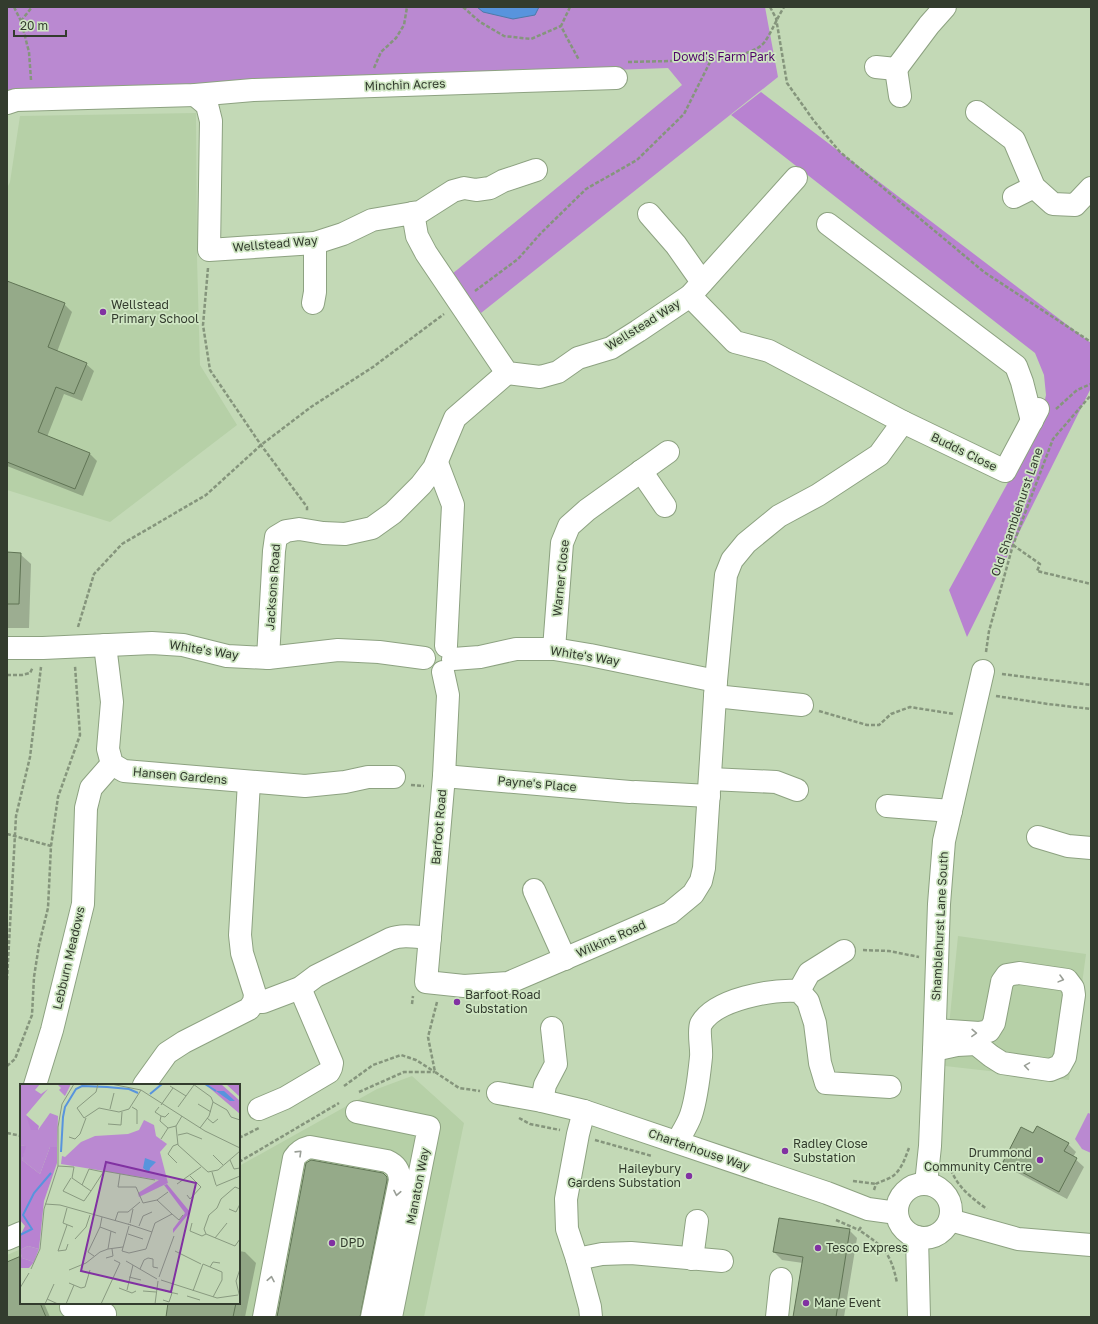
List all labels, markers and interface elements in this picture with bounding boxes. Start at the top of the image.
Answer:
scale bar [14,12,66,38]
text: 20 m [20,18,48,33]
park label: Dowd's Farm Park [673,49,775,64]
street label: Minchin Acres [364,76,446,93]
street label: Wellstead Way [232,232,318,255]
street label: Wellstead Way [603,295,683,354]
place label: Wellstead Primary School [111,297,199,326]
marker: Wellstead Primary School [98,307,108,317]
street label: Budds Close [929,429,1000,474]
street label: Old Shamblehurst Lane [987,446,1046,578]
street label: Warner Close [549,539,572,617]
street label: Jacksons Road [262,543,283,631]
street label: White's Way [168,637,240,662]
street label: White's Way [549,643,621,668]
street label: Hansen Gardens [132,764,228,787]
street label: Payne's Place [497,773,577,794]
street label: Barfoot Road [428,789,449,865]
street label: Shamblehurst Lane South [928,851,951,1001]
street label: Lebburn Meadows [49,905,88,1011]
street label: Wilkins Road [574,916,648,961]
one-way arrow [1057,975,1064,983]
place label: Barfoot Road Substation [465,987,541,1016]
marker: Barfoot Road Substation [452,997,462,1007]
one-way arrow [971,1028,977,1037]
one-way arrow [1024,1063,1030,1071]
inset map [20,1084,240,1304]
street label: Charterhouse Way [647,1125,752,1174]
place label: Radley Close Substation [793,1136,868,1165]
place label: Drummond Community Centre [924,1145,1032,1174]
street label: Manaton Way [403,1146,432,1226]
marker: Radley Close Substation [780,1146,790,1156]
one-way arrow [294,1150,302,1158]
marker: Drummond Community Centre [1035,1155,1045,1165]
place label: Haileybury Gardens Substation [567,1161,681,1190]
marker: Haileybury Gardens Substation [684,1171,694,1181]
one-way arrow [393,1190,402,1196]
place label: DPD [340,1235,365,1250]
marker: DPD [327,1238,337,1248]
place label: Tesco Express [826,1240,908,1255]
marker: Tesco Express [813,1243,823,1253]
one-way arrow [266,1276,275,1282]
place label: Mane Event [814,1295,881,1310]
marker: Mane Event [801,1298,811,1308]

